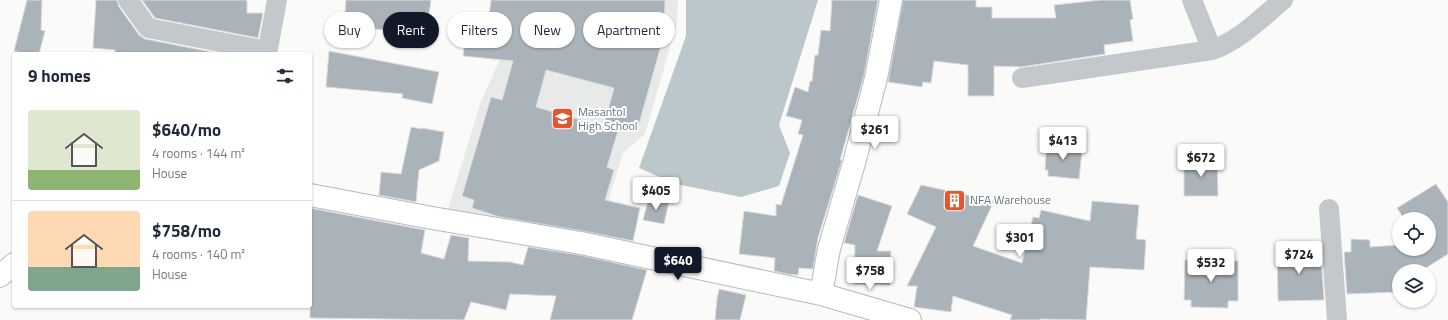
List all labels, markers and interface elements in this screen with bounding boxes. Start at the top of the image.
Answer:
chip: Buy [324,12,375,48]
chip: Rent [383,12,439,48]
chip: Filters [447,12,512,48]
chip: New [520,12,575,48]
chip: Apartment [583,12,675,48]
text: 9 homes [28,63,91,89]
icon: filters [274,65,296,87]
place label: Masantol High School [578,102,638,135]
school or university icon: Masantol High School [549,106,575,132]
pin: $261 [851,116,899,150]
text: $640/mo [152,117,221,143]
text: $261 [860,119,890,139]
icon: home [60,126,108,174]
pin: $413 [1039,127,1087,161]
text: $413 [1048,130,1078,150]
text: 4 rooms · 144 m² [152,143,245,163]
pin: $672 [1177,144,1225,178]
text: $672 [1186,147,1216,167]
text: House [152,163,187,183]
pin: $405 [632,177,680,211]
text: $405 [641,180,671,200]
building icon: NFA Warehouse [941,187,967,213]
place label: NFA Warehouse [970,190,1051,209]
map controls [1392,212,1436,308]
button: locate [1392,212,1436,256]
text: $758/mo [152,218,221,244]
pin: $301 [996,224,1044,258]
icon: home [60,227,108,275]
text: $301 [1005,227,1035,247]
pin: $724 [1275,241,1323,275]
text: 4 rooms · 140 m² [152,244,245,264]
text: $724 [1284,244,1314,264]
pin: $640 [654,247,702,281]
pin: $532 [1187,249,1235,283]
text: $640 [663,250,693,270]
text: $532 [1196,252,1226,272]
pin: $758 [846,257,894,291]
text: $758 [855,260,885,280]
text: House [152,264,187,284]
button: layers [1392,264,1436,308]

